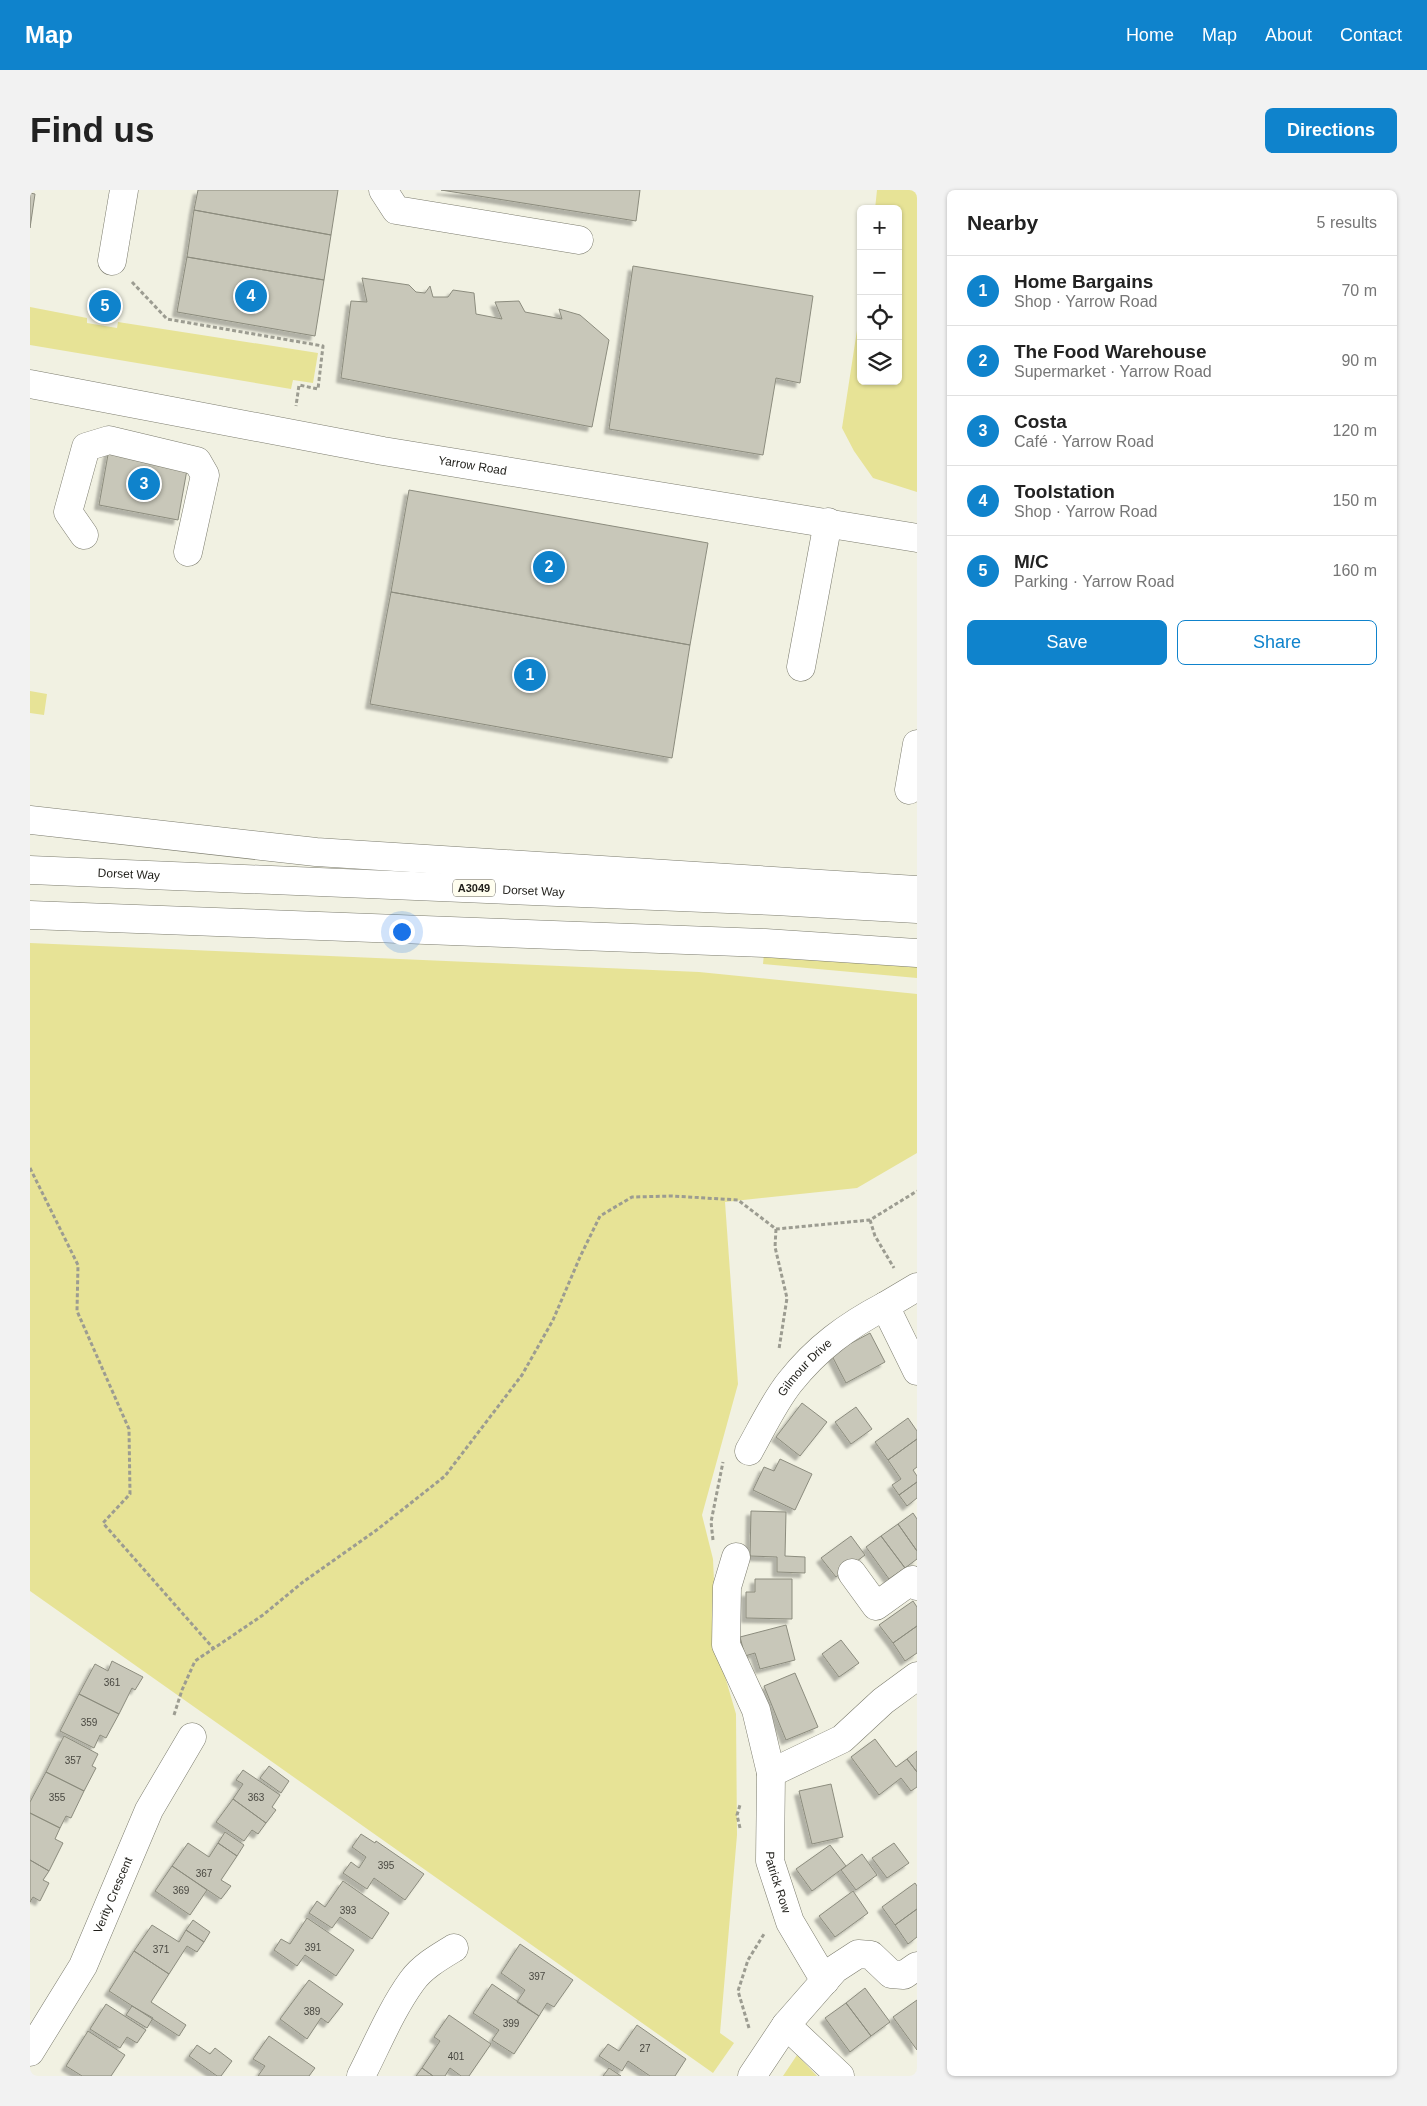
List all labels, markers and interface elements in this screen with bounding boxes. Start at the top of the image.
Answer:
text: Map [25,21,73,48]
text: Home [1126,25,1174,45]
text: Map [1202,25,1237,45]
text: About [1265,25,1312,45]
text: Contact [1340,25,1402,45]
button: Directions [1265,108,1397,153]
text: Find us [30,110,154,149]
map controls [857,205,902,385]
button: + [857,205,902,250]
text: Nearby [967,211,1038,234]
text: 5 results [1317,214,1377,231]
button: − [857,250,902,295]
text: Home Bargains [1014,271,1153,292]
pin: 4 [235,277,267,315]
text: 1 [979,282,987,299]
text: 70 m [1341,282,1377,299]
pin: 5 [89,287,121,325]
text: Shop · Yarrow Road [1014,293,1157,310]
button: locate [857,295,902,340]
button: layers [857,340,902,385]
text: The Food Warehouse [1014,341,1206,362]
text: 2 [979,352,987,369]
text: 90 m [1341,352,1377,369]
text: Supermarket · Yarrow Road [1014,363,1212,380]
text: Costa [1014,411,1067,432]
text: 3 [979,422,987,439]
text: 120 m [1333,422,1377,439]
text: Café · Yarrow Road [1014,433,1154,450]
street label: Yarrow Road [437,453,508,478]
pin: 3 [128,465,160,503]
text: Toolstation [1014,481,1115,502]
text: 4 [979,492,987,509]
text: 150 m [1333,492,1377,509]
text: Shop · Yarrow Road [1014,503,1157,520]
pin: 2 [533,548,565,586]
text: M/C [1014,551,1049,572]
text: 5 [979,562,987,579]
text: 160 m [1333,562,1377,579]
text: Parking · Yarrow Road [1014,573,1174,590]
button: Save [967,620,1167,665]
button: Share [1177,620,1377,665]
pin: 1 [514,656,546,694]
street label: Dorset Way [97,866,160,882]
road number: A3049 [453,880,495,896]
street label: Dorset Way [502,883,565,899]
your location [389,919,415,945]
street label: Gilmour Drive [775,1336,835,1399]
house number: 361 [104,1677,121,1688]
house number: 359 [81,1717,98,1728]
house number: 357 [65,1755,82,1766]
house number: 355 [49,1792,66,1803]
house number: 363 [248,1792,265,1803]
street label: Patrick Row [763,1851,794,1915]
street label: Verity Crescent [91,1854,136,1935]
house number: 395 [378,1860,395,1871]
house number: 367 [196,1868,213,1879]
house number: 369 [173,1885,190,1896]
house number: 393 [340,1905,357,1916]
house number: 391 [305,1942,322,1953]
house number: 371 [153,1944,170,1955]
house number: 397 [529,1971,546,1982]
house number: 389 [304,2006,321,2017]
house number: 399 [503,2018,520,2029]
house number: 27 [639,2043,651,2054]
house number: 401 [448,2051,465,2062]

